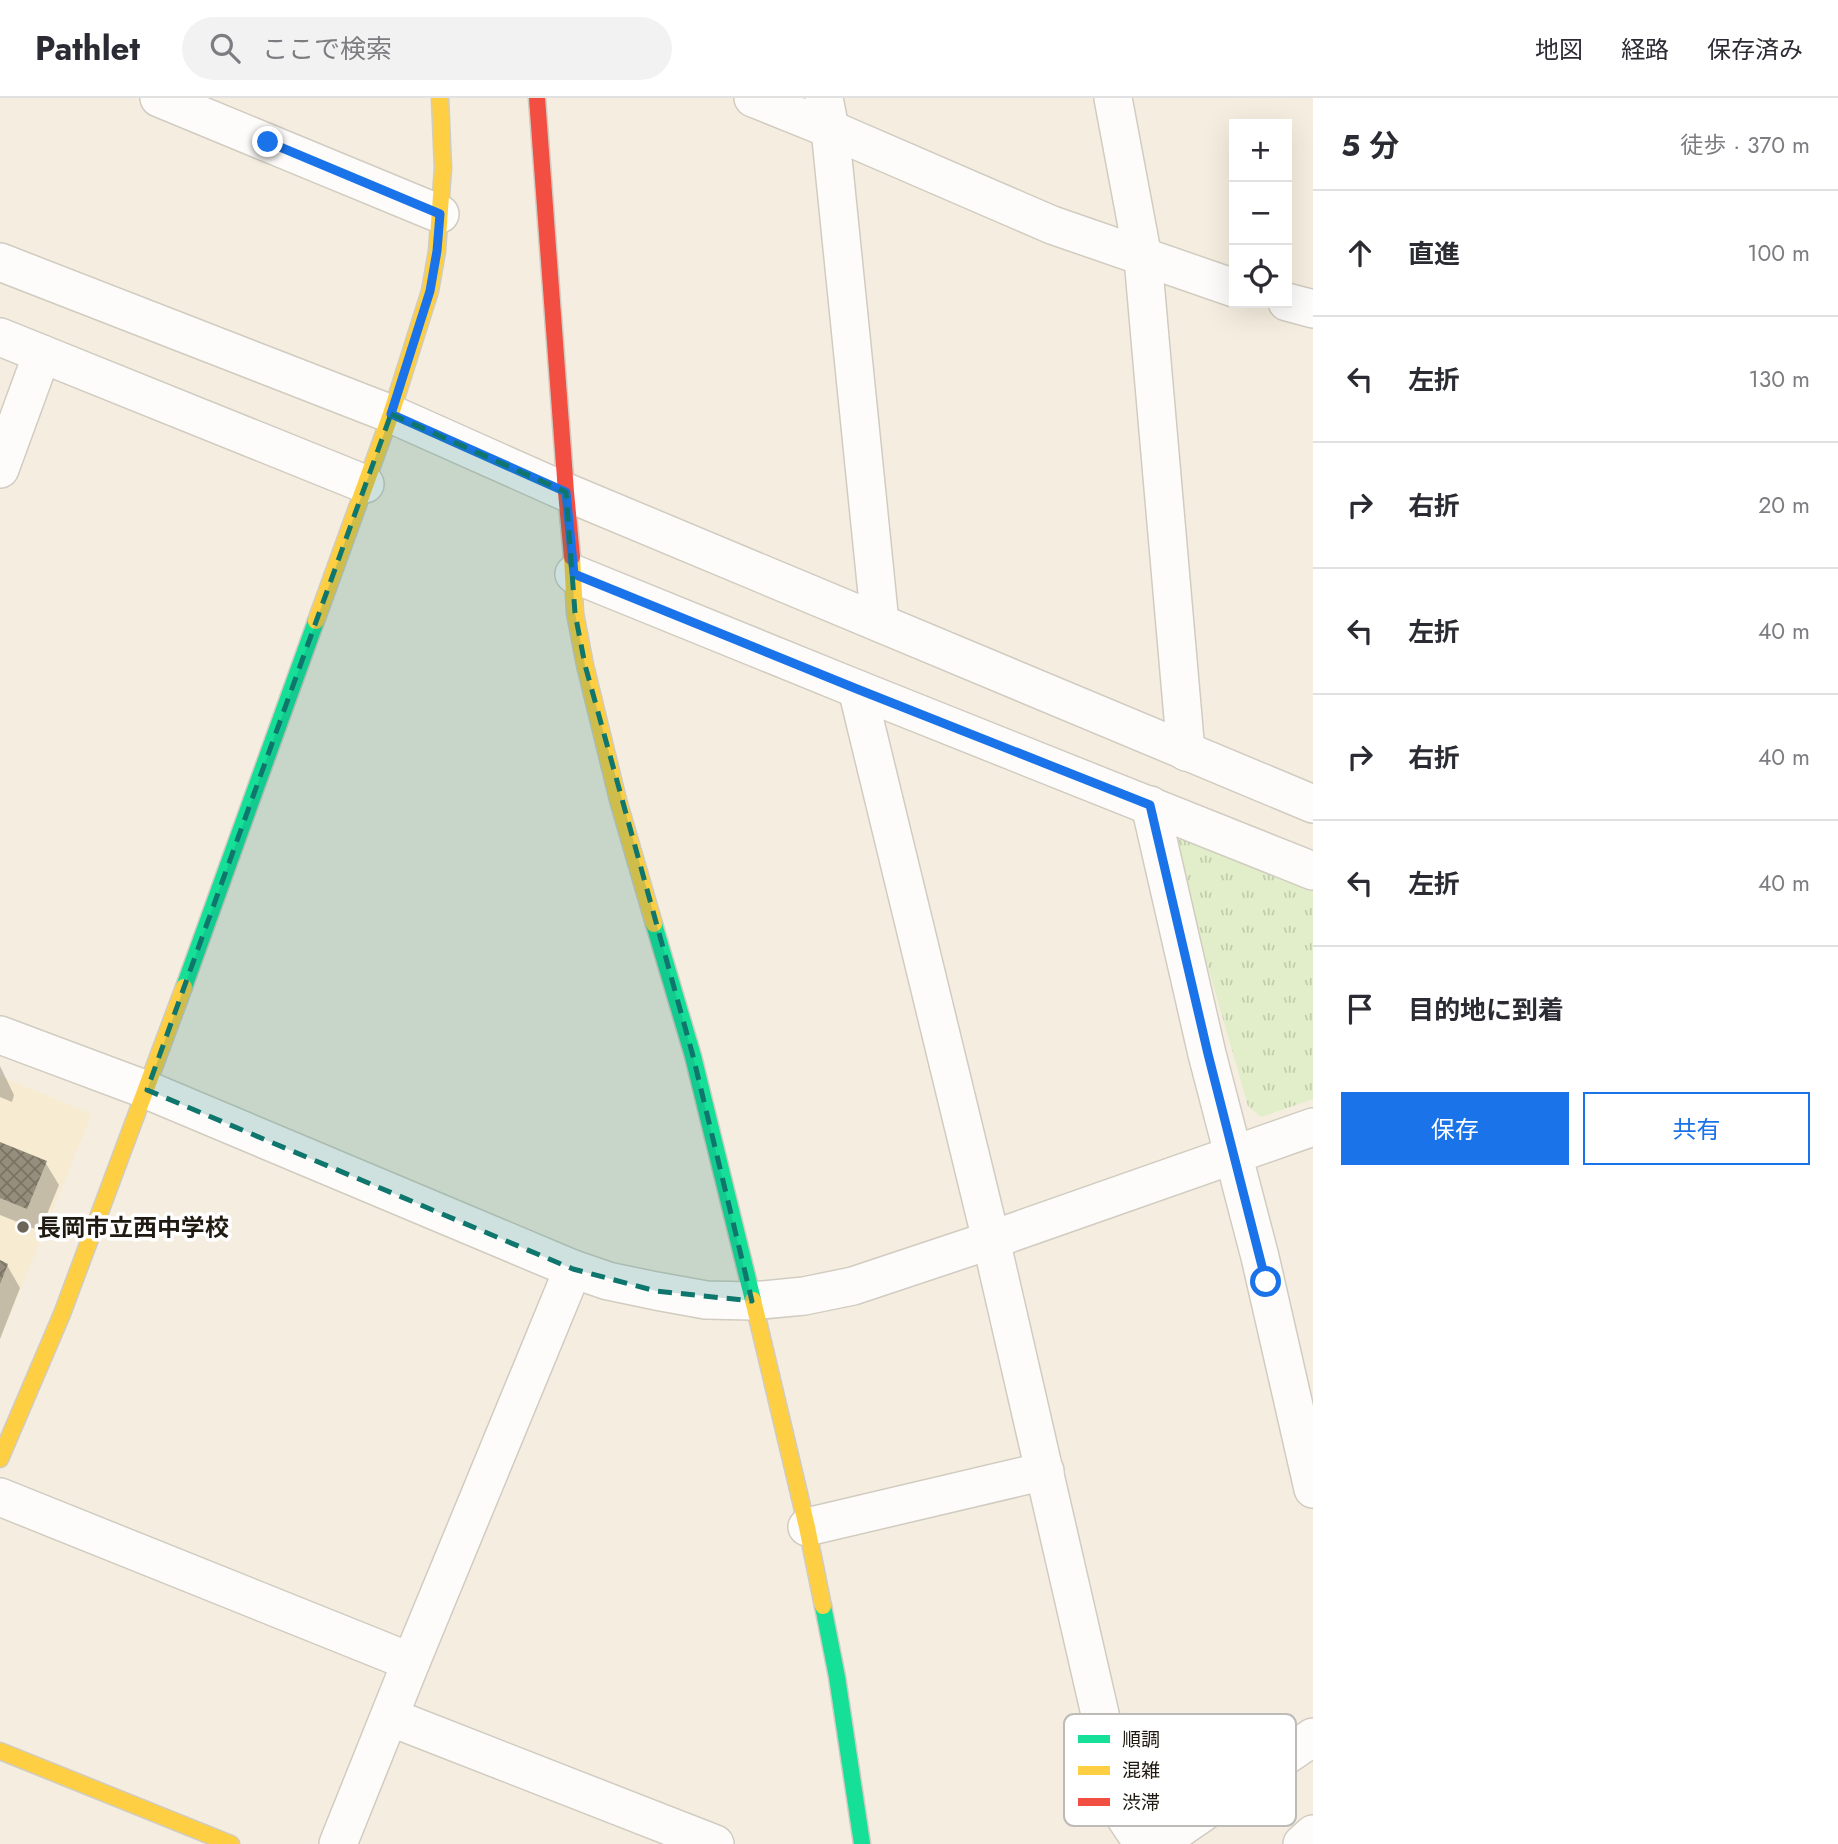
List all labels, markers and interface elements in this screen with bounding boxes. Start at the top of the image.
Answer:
search box [182,17,672,80]
text: Pathlet [35,25,140,72]
icon: search [206,29,244,67]
text: ここで検索 [262,30,392,68]
text: 地図 [1535,32,1583,67]
text: 経路 [1621,32,1669,67]
text: 保存済み [1707,32,1803,67]
map controls [1229,119,1292,308]
button: + [1229,119,1292,182]
text: 5 分 [1341,124,1399,167]
route end [252,126,283,157]
text: 徒歩 · 370 m [1680,128,1810,162]
button: − [1229,182,1292,245]
icon: ahead [1341,234,1379,272]
text: 直進 [1408,235,1460,273]
text: 100 m [1747,236,1810,270]
button: locate [1229,245,1292,308]
icon: left [1341,360,1379,398]
text: 左折 [1408,361,1460,399]
text: 130 m [1748,362,1810,396]
icon: right [1341,486,1379,524]
text: 右折 [1408,487,1460,525]
text: 20 m [1758,488,1810,522]
icon: left [1341,612,1379,650]
text: 左折 [1408,613,1460,651]
text: 40 m [1758,614,1810,648]
icon: right [1341,738,1379,776]
text: 右折 [1408,739,1460,777]
text: 40 m [1758,740,1810,774]
icon: left [1341,864,1379,902]
text: 左折 [1408,865,1460,903]
text: 40 m [1758,866,1810,900]
icon: arrive [1341,990,1379,1028]
text: 目的地に到着 [1408,991,1564,1029]
button: 保存 [1341,1092,1569,1165]
button: 共有 [1583,1092,1810,1165]
place label: 長岡市立西中学校 [37,1210,229,1245]
marker: 長岡市立西中学校 [15,1219,31,1235]
route start [1250,1266,1281,1297]
legend [1064,1714,1296,1826]
text: 順調 [1122,1726,1160,1753]
text: 混雑 [1122,1757,1160,1784]
text: 渋滞 [1122,1789,1160,1816]

